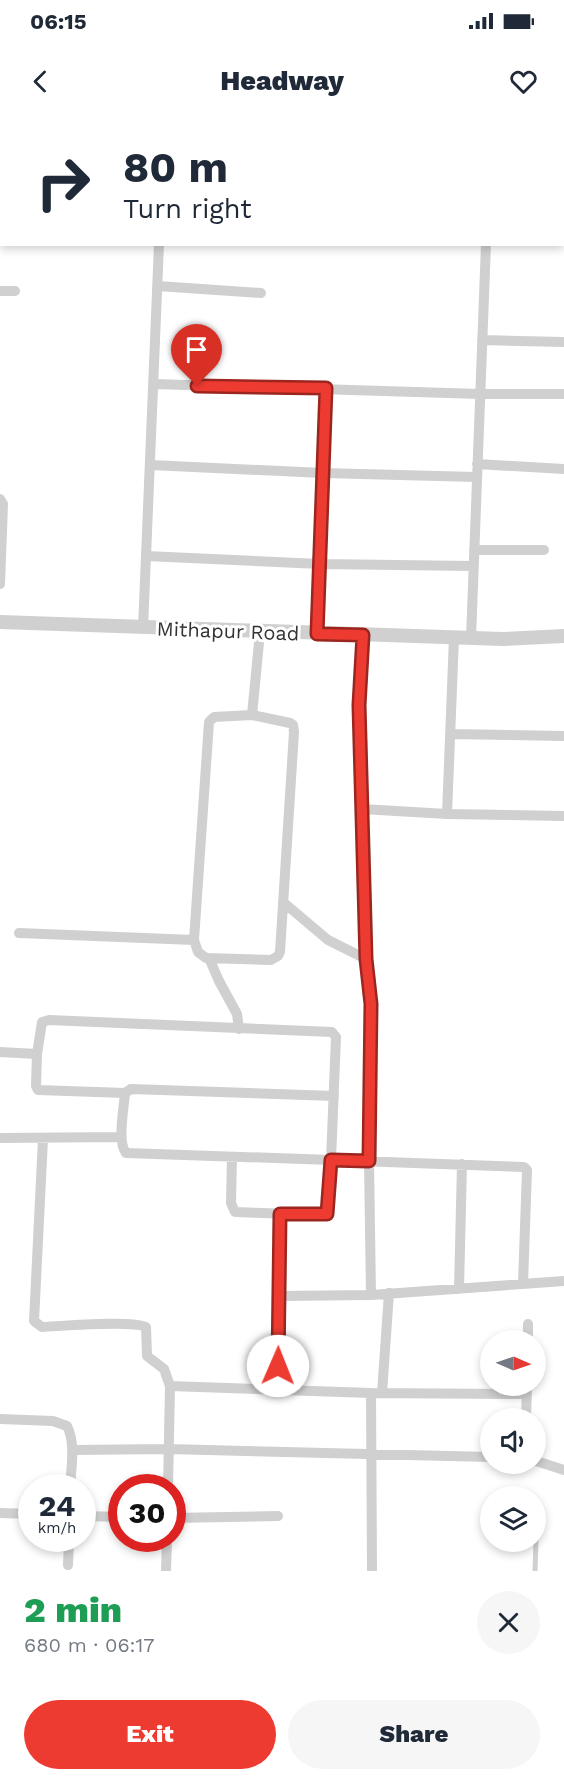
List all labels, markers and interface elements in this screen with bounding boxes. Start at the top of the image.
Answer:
text: 06:15 [30,9,87,34]
icon: back [24,65,57,98]
text: Headway [220,65,344,97]
icon: heart [507,65,540,98]
text: 80 m [123,143,228,192]
icon: right [24,144,102,222]
text: Turn right [123,193,252,225]
pin [171,324,222,386]
icon: arrive [180,333,213,366]
street label: Mithapur Road [156,617,300,645]
north arrow [480,1330,546,1396]
map controls [480,1330,546,1552]
position arrow [246,1334,310,1398]
button: sound [480,1408,546,1474]
speed limit sign: 30 [108,1474,186,1552]
button: layers [480,1486,546,1552]
text: 24 [39,1488,75,1523]
text: km/h [38,1519,76,1537]
text: 2 min [24,1589,122,1631]
button: close [477,1591,540,1654]
text: 680 m · 06:17 [24,1633,155,1657]
button: Exit [24,1700,276,1769]
button: Share [288,1700,540,1769]

